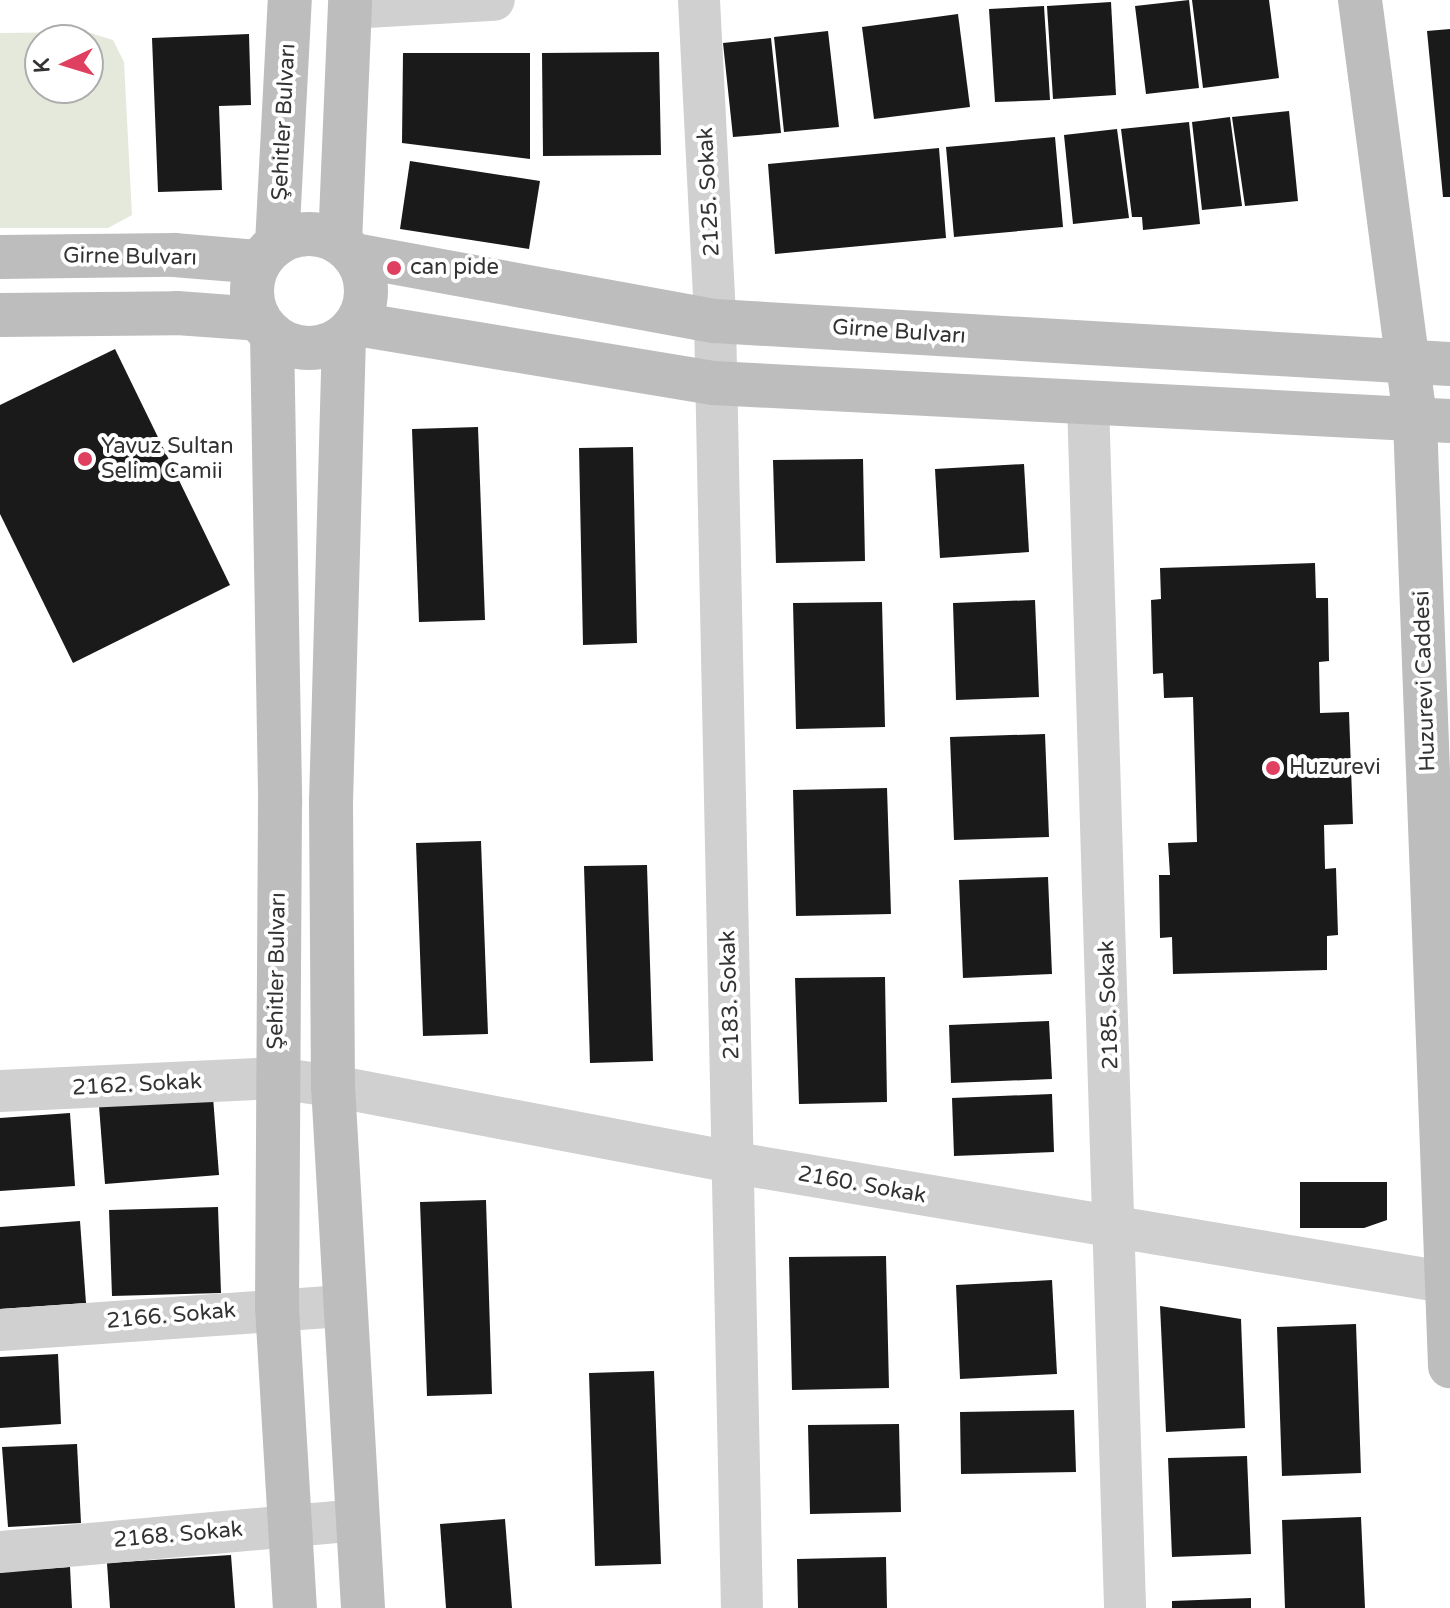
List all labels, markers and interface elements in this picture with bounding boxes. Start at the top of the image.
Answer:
north arrow [24,24,104,104]
street label: Şehitler Bulvarı [267,43,301,201]
text: K [29,57,56,74]
street label: 2125. Sokak [692,127,726,257]
street label: Girne Bulvarı [63,243,197,271]
place label: can pide [410,255,499,281]
marker: can pide [385,259,403,277]
street label: Girne Bulvarı [831,314,967,350]
place label: Yavuz Sultan Selim Camii [101,433,234,484]
marker: Yavuz Sultan Selim Camii [76,450,94,468]
street label: Huzurevi Caddesi [1409,590,1441,772]
place label: Huzurevi [1289,755,1381,781]
marker: Huzurevi [1264,759,1282,777]
street label: Şehitler Bulvarı [262,892,292,1050]
street label: 2183. Sokak [715,930,745,1060]
street label: 2185. Sokak [1094,940,1124,1070]
street label: 2162. Sokak [72,1068,202,1102]
street label: 2160. Sokak [796,1161,928,1209]
street label: 2166. Sokak [105,1297,237,1335]
street label: 2168. Sokak [112,1516,244,1554]

